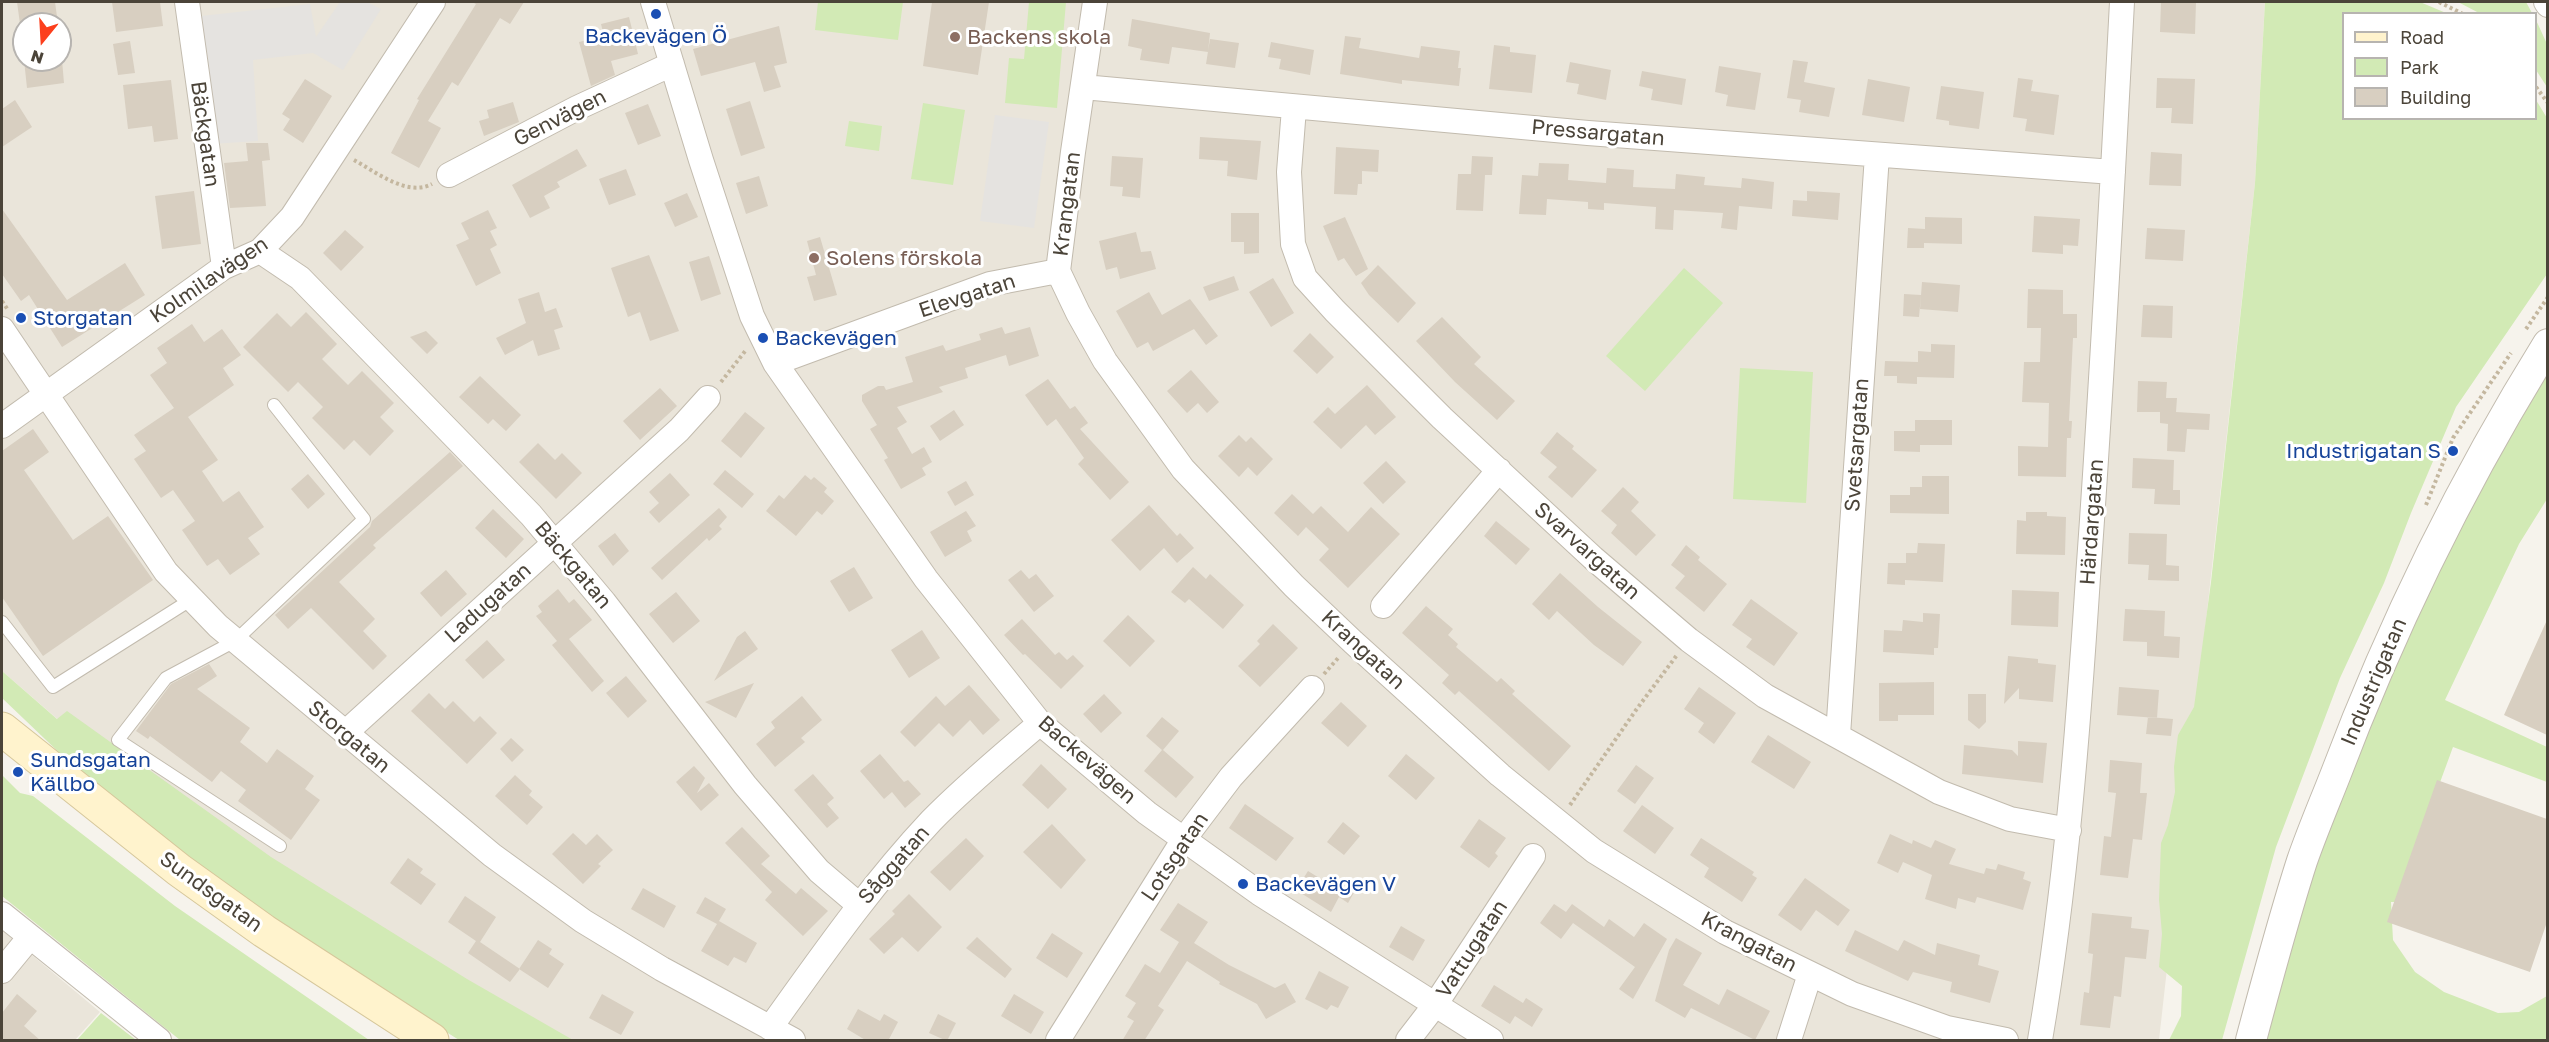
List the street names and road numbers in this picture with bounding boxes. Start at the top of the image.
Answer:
street label: Bäckgatan [185,79,225,189]
street label: Genvägen [509,84,611,152]
street label: Pressargatan [1530,115,1666,151]
street label: Krangatan [1048,150,1086,258]
street label: Kolmilavägen [145,231,273,329]
street label: Elevgatan [915,269,1019,323]
street label: Svetsargatan [1840,377,1874,513]
street label: Härdargatan [2075,458,2109,586]
street label: Svarvargatan [1529,497,1645,605]
street label: Bäckgatan [529,516,617,614]
street label: Ladugatan [440,558,536,648]
street label: Krangatan [1316,605,1410,695]
street label: Industrigatan [2336,614,2412,750]
street label: Storgatan [303,695,395,779]
street label: Backevägen [1033,711,1141,809]
street label: Lotsgatan [1136,808,1214,906]
street label: Såggatan [853,821,935,909]
street label: Sundsgatan [155,846,267,938]
street label: Vattugatan [1431,895,1513,1003]
street label: Krangatan [1697,906,1801,978]

